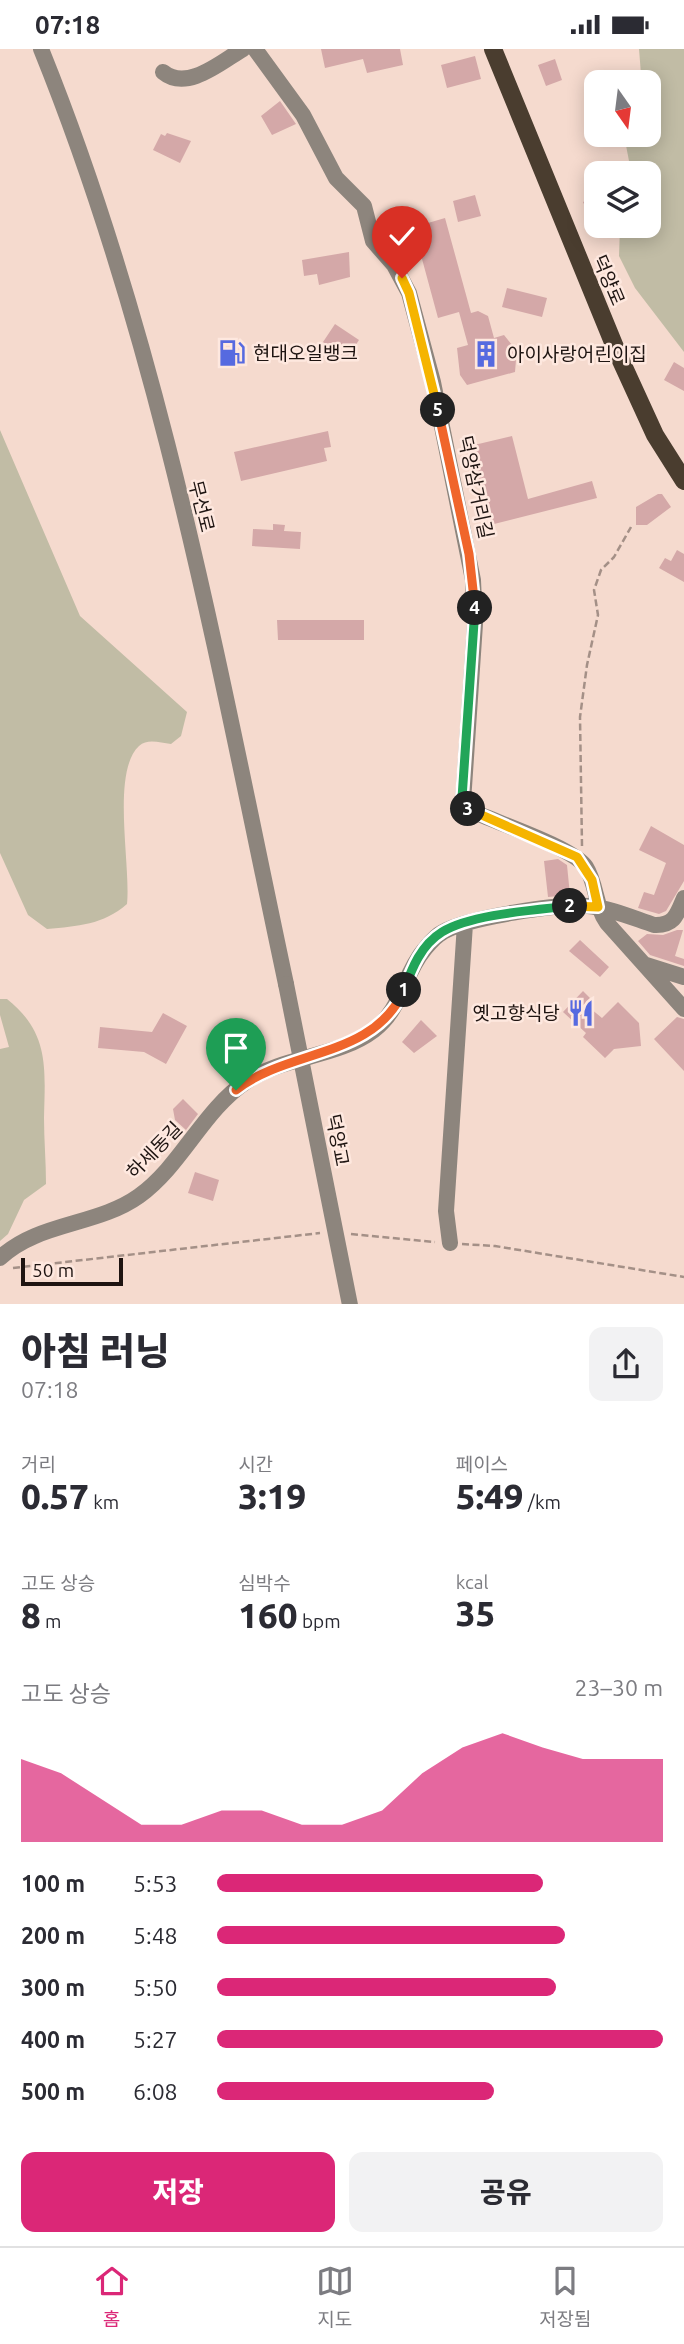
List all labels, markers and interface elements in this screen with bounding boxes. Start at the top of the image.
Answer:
text: 07:18 [35,10,100,39]
north arrow [584,70,662,147]
map controls [584,70,661,238]
button: layers [584,161,661,238]
pin [372,206,432,278]
icon: check [383,217,421,255]
street label: 덕양로 [589,252,629,308]
fuel station icon: 현대오일뱅크 [217,338,247,368]
building icon: 아이사랑어린이집 [471,339,501,369]
place label: 현대오일뱅크 [253,342,358,364]
place label: 아이사랑어린이집 [507,343,647,365]
pin: 5 [420,393,456,427]
text: 5 [432,398,443,420]
street label: 덕양삼거리길 [454,433,498,541]
street label: 무선로 [185,478,219,534]
pin: 4 [458,591,492,625]
text: 4 [469,596,480,618]
pin: 3 [450,791,486,827]
text: 3 [462,797,473,819]
pin: 2 [552,889,588,923]
text: 2 [564,894,575,916]
pin: 1 [386,972,422,1007]
text: 1 [398,978,409,1000]
restaurant icon: 옛고향식당 [566,998,596,1028]
place label: 옛고향식당 [473,1002,560,1024]
pin [206,1018,266,1090]
icon: arrive [217,1029,255,1067]
street label: 덕양교 [322,1112,354,1168]
street label: 하세동길 [122,1117,186,1183]
scale bar [21,1255,122,1287]
text: 50 m [32,1259,74,1281]
button: share [589,1327,663,1401]
text: 아침 러닝 [21,1330,170,1372]
text: 07:18 [21,1377,79,1402]
text: 거리 [21,1453,56,1475]
text: 시간 [238,1453,273,1475]
text: 페이스 [456,1453,508,1475]
text: 0.57 [21,1476,89,1516]
text: 3:19 [238,1476,306,1516]
text: 5:49 [456,1476,524,1516]
text: km [89,1491,119,1513]
text: /km [524,1491,561,1513]
text: kcal [456,1571,488,1593]
text: 고도 상승 [21,1572,95,1594]
text: 심박수 [238,1572,291,1594]
text: 35 [456,1593,495,1633]
text: 8 [21,1595,41,1635]
text: 160 [238,1595,298,1635]
text: m [41,1610,62,1632]
text: bpm [298,1610,341,1632]
text: 23–30 m [575,1675,663,1700]
text: 고도 상승 [21,1681,111,1706]
text: 100 m [21,1871,85,1896]
text: 5:53 [133,1871,178,1896]
text: 200 m [21,1923,85,1948]
text: 5:48 [133,1923,178,1948]
text: 300 m [21,1975,85,2000]
text: 5:50 [133,1975,178,2000]
text: 400 m [21,2027,85,2052]
text: 5:27 [133,2027,178,2052]
text: 500 m [21,2079,85,2104]
text: 6:08 [133,2079,178,2104]
button: 저장 [21,2152,335,2232]
button: 공유 [349,2152,663,2232]
tab: 홈 [93,2262,131,2331]
tab: 지도 [316,2262,354,2331]
tab: 저장됨 [539,2262,591,2331]

